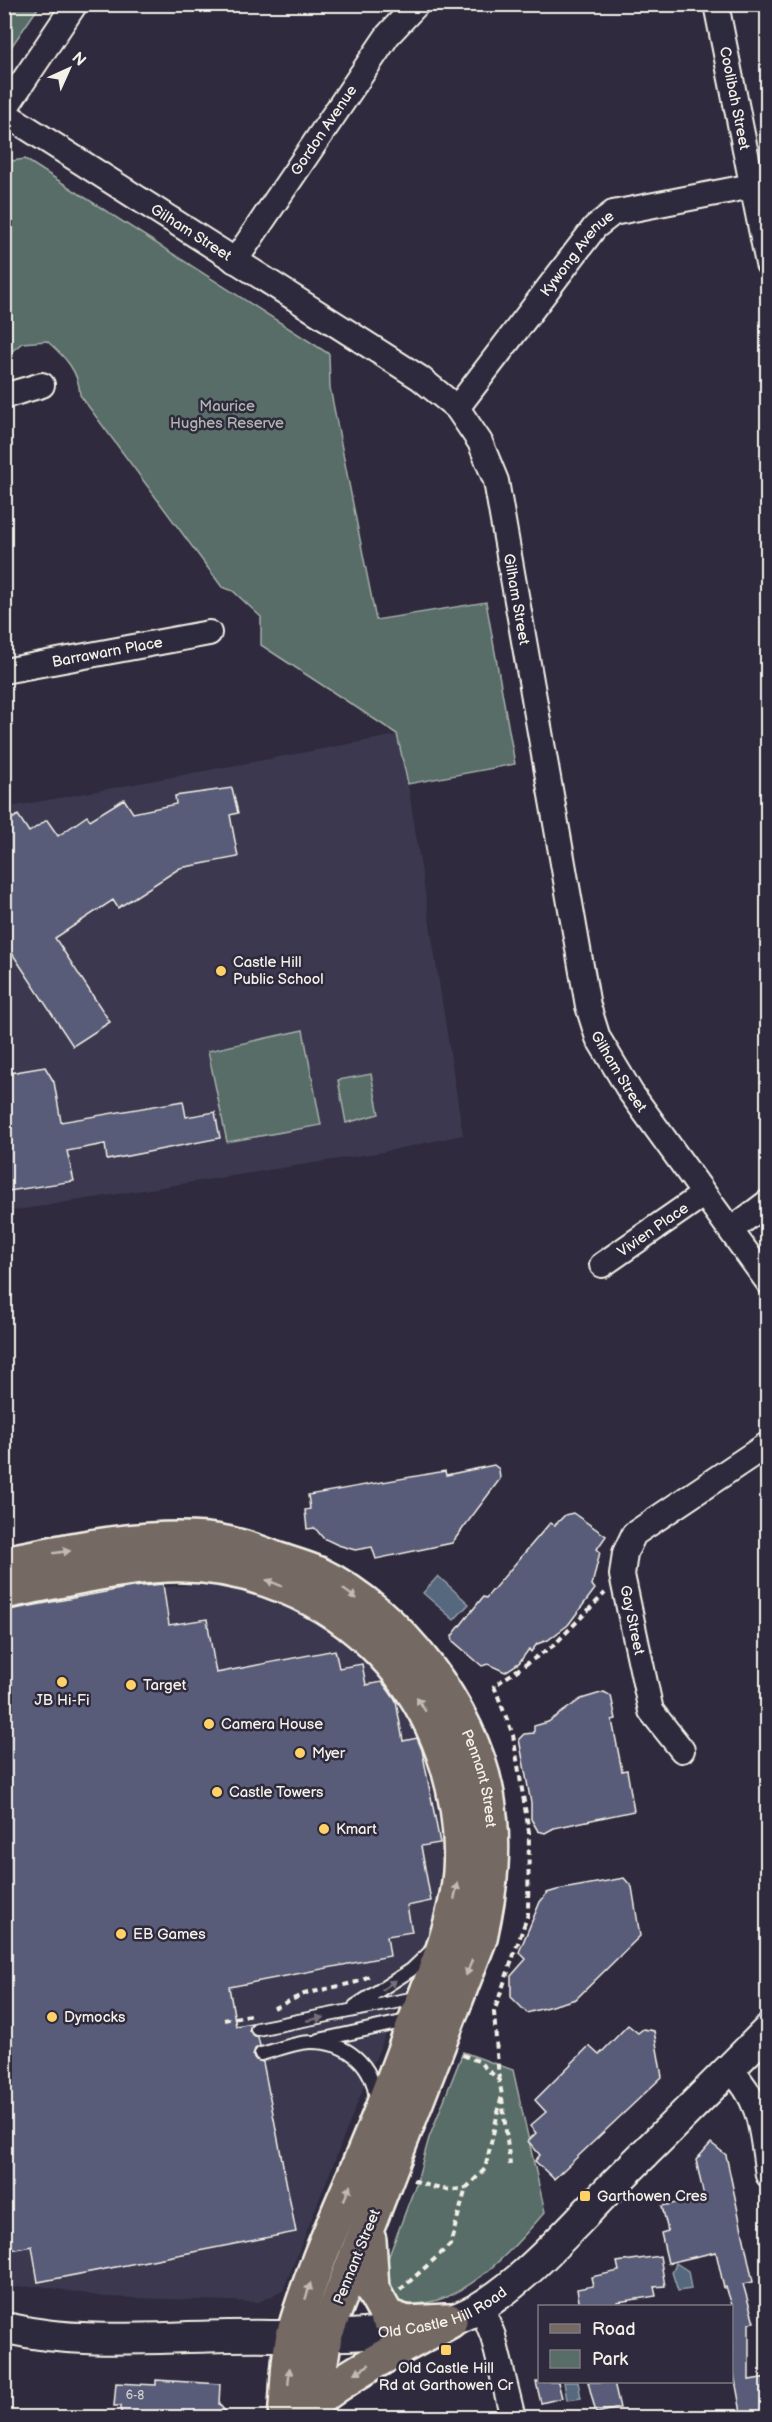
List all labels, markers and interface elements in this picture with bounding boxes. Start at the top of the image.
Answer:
north arrow [39,39,99,99]
street label: Coolibah Street [715,45,755,152]
text: N [68,48,90,70]
street label: Gordon Avenue [286,81,361,179]
street label: Gilham Street [147,199,236,265]
street label: Kywong Avenue [536,206,618,300]
park label: Maurice Hughes Reserve [170,397,284,433]
street label: Gilham Street [499,552,534,647]
street label: Barrawarn Place [50,632,164,671]
place label: Castle Hill Public School [233,953,324,989]
marker: Castle Hill Public School [214,964,228,978]
street label: Gilham Street [587,1029,651,1116]
street label: Vivien Place [614,1198,692,1261]
one-way arrow [53,1548,72,1557]
one-way arrow [265,1578,283,1587]
street label: Gay Street [615,1584,649,1657]
one-way arrow [342,1588,358,1599]
marker: JB Hi-Fi [55,1675,69,1689]
place label: Target [143,1676,187,1695]
marker: Target [124,1678,138,1692]
place label: JB Hi-Fi [35,1691,89,1710]
one-way arrow [415,1696,426,1712]
place label: Camera House [221,1715,323,1734]
marker: Camera House [202,1717,216,1731]
street label: Pennant Street [457,1726,501,1829]
place label: Myer [312,1744,346,1763]
marker: Myer [293,1746,307,1760]
place label: Castle Towers [229,1783,324,1802]
marker: Castle Towers [210,1785,224,1799]
place label: Kmart [336,1820,377,1839]
marker: Kmart [317,1822,331,1836]
one-way arrow [452,1882,461,1901]
place label: EB Games [133,1925,206,1944]
marker: EB Games [114,1927,128,1941]
one-way arrow [464,1959,473,1977]
one-way arrow [381,1980,397,1991]
place label: Dymocks [64,2008,126,2027]
marker: Dymocks [45,2010,59,2024]
one-way arrow [305,2014,324,2023]
one-way arrow [342,2183,352,2201]
place label: Garthowen Cres [597,2187,708,2206]
marker: Garthowen Cres [578,2189,592,2203]
street label: Pennant Street [329,2206,385,2307]
one-way arrow [304,2282,314,2300]
street label: Old Castle Hill Road [377,2282,511,2342]
legend [538,2305,733,2383]
text: Road [592,2319,636,2340]
marker: Old Castle Hill Rd at Garthowen Cr [439,2343,453,2357]
text: Park [592,2349,628,2370]
place label: Old Castle Hill Rd at Garthowen Cr [379,2359,514,2395]
one-way arrow [354,2363,370,2374]
one-way arrow [284,2367,294,2386]
house number: 6-8 [126,2388,144,2403]

